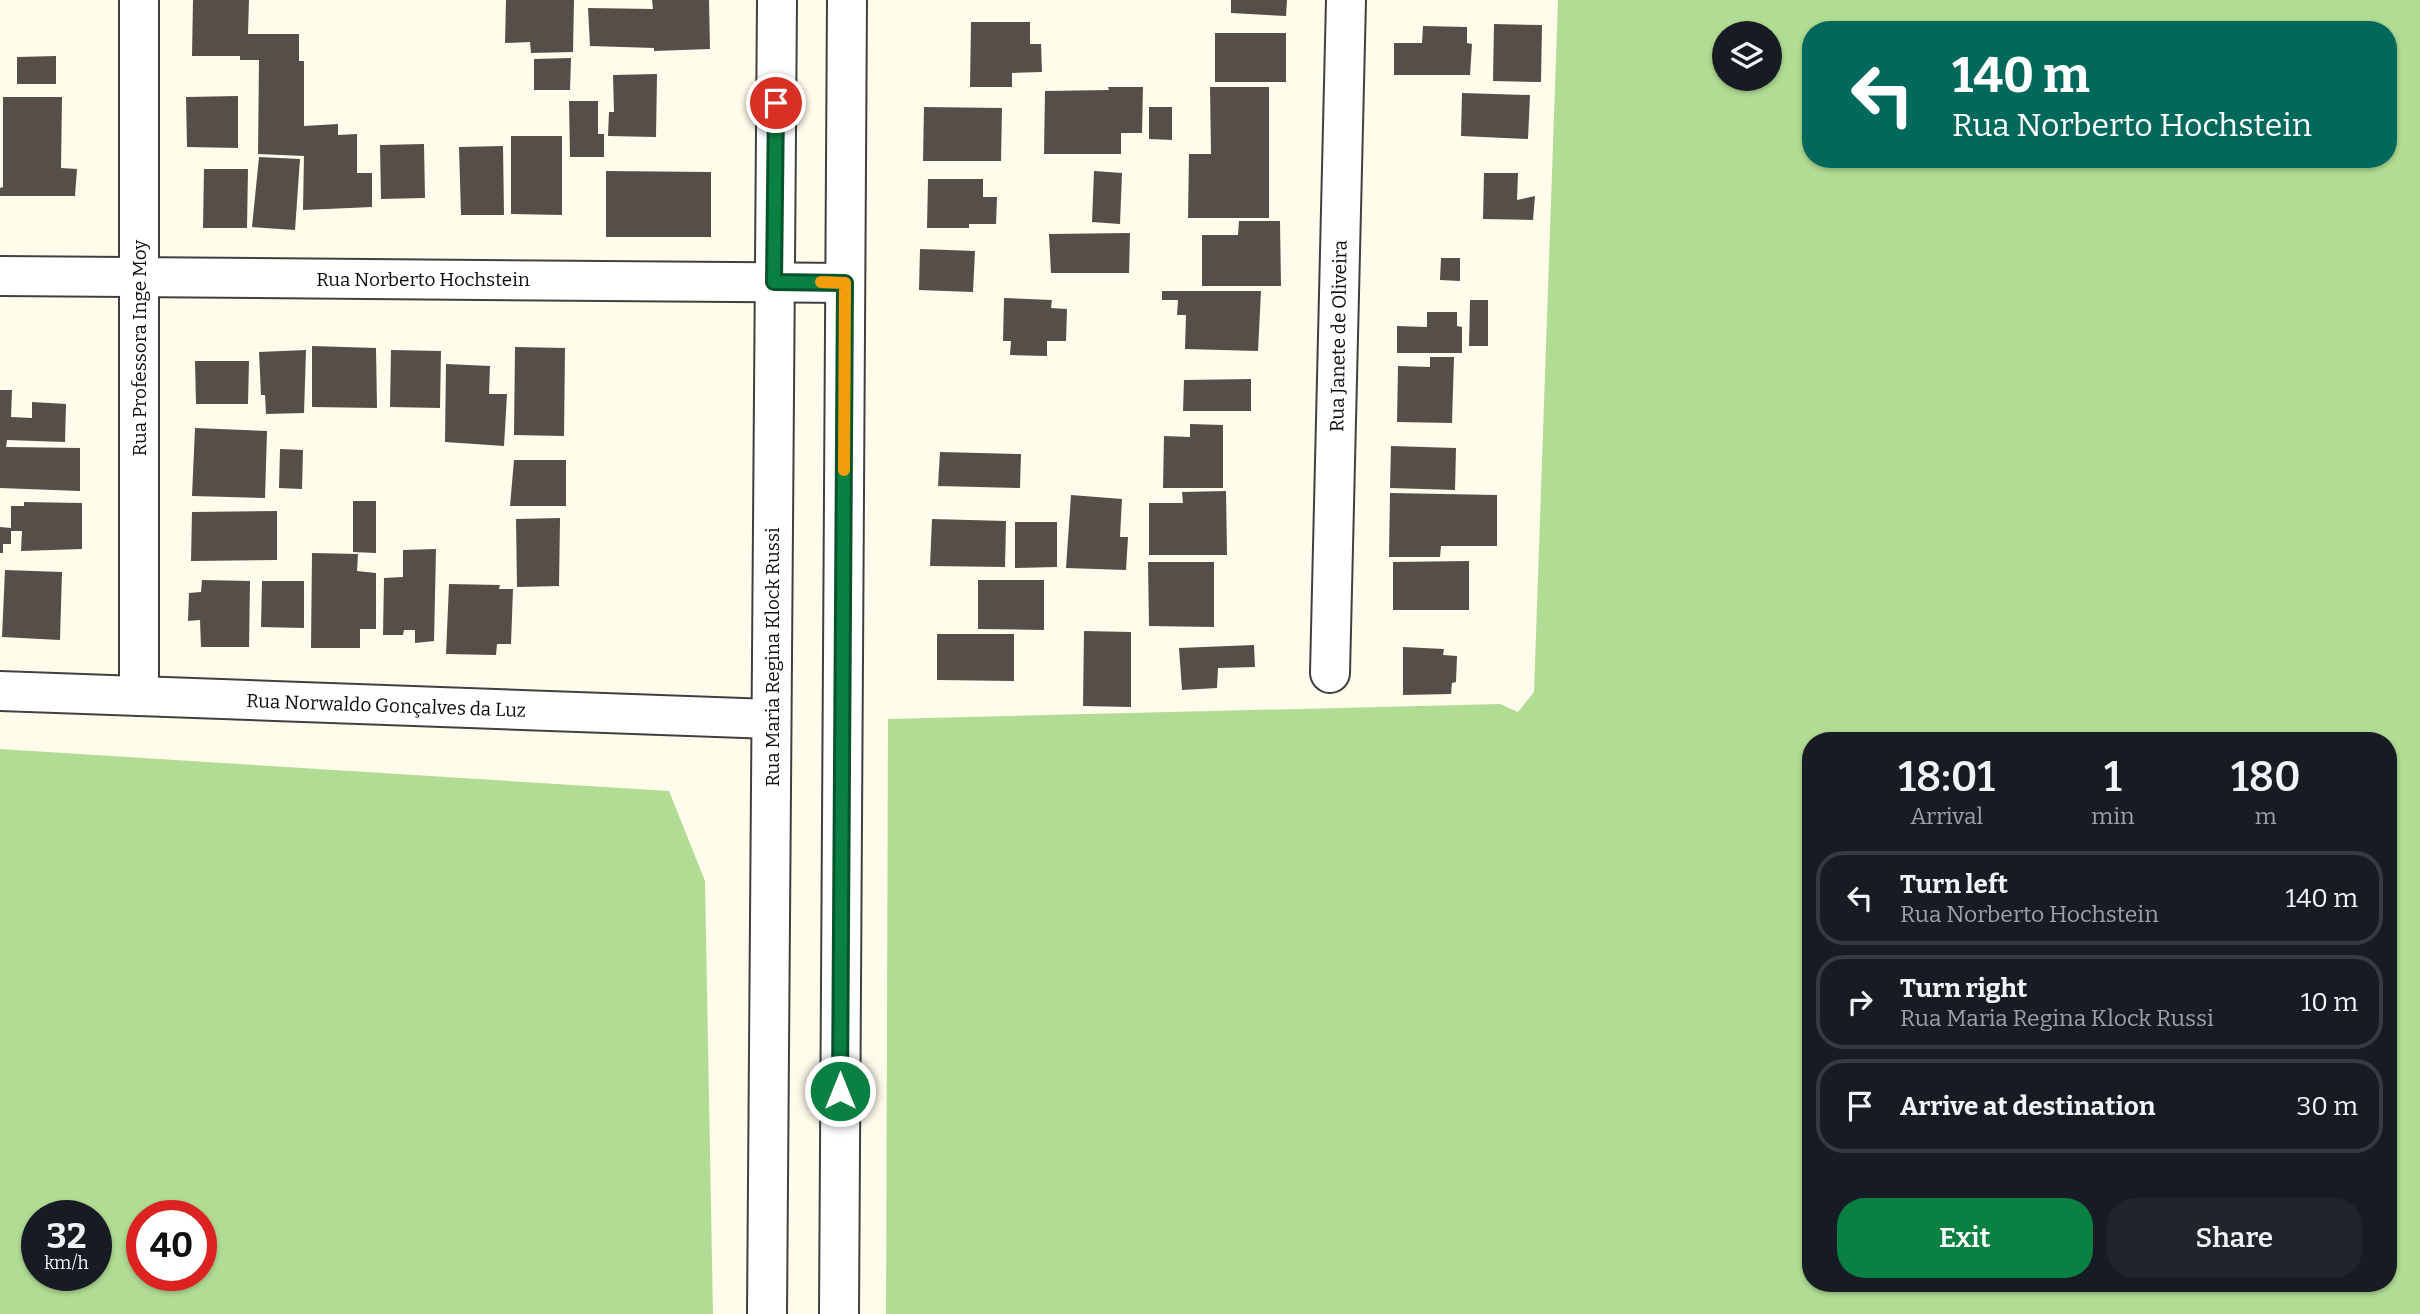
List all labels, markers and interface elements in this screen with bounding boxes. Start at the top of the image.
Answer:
map controls [1712,21,1782,91]
button: layers [1712,21,1782,91]
text: 140 m [1952,46,2090,105]
icon: left [1837,49,1928,140]
pin [746,73,806,133]
icon: arrive [757,84,795,122]
text: Rua Norberto Hochstein [1952,106,2312,144]
street label: Rua Professora Inge Moy [128,239,151,456]
street label: Rua Janete de Oliveira [1325,239,1352,432]
street label: Rua Norberto Hochstein [316,268,530,291]
street label: Rua Maria Regina Klock Russi [761,527,784,787]
street label: Rua Norwaldo Gonçalves da Luz [246,689,526,722]
text: 18:01 [1898,752,1995,802]
text: 1 [2104,752,2122,802]
text: 180 [2231,752,2301,802]
text: Arrival [1910,802,1983,830]
text: min [2091,802,2135,830]
text: m [2255,802,2277,830]
text: Turn left [1900,869,2008,900]
icon: left [1841,879,1879,917]
text: 140 m [2286,883,2358,914]
text: Rua Norberto Hochstein [1900,900,2159,928]
text: Turn right [1900,973,2027,1004]
icon: right [1841,983,1879,1021]
text: 10 m [2301,987,2358,1018]
text: Rua Maria Regina Klock Russi [1900,1004,2214,1032]
position arrow [803,1054,877,1128]
icon: arrive [1841,1087,1879,1125]
text: Arrive at destination [1900,1091,2155,1122]
text: 30 m [2297,1091,2358,1122]
button: Exit [1837,1198,2093,1278]
button: Share [2107,1198,2362,1278]
speed limit sign: 40 [126,1200,217,1291]
text: 32 [47,1215,86,1257]
text: km/h [44,1252,89,1274]

